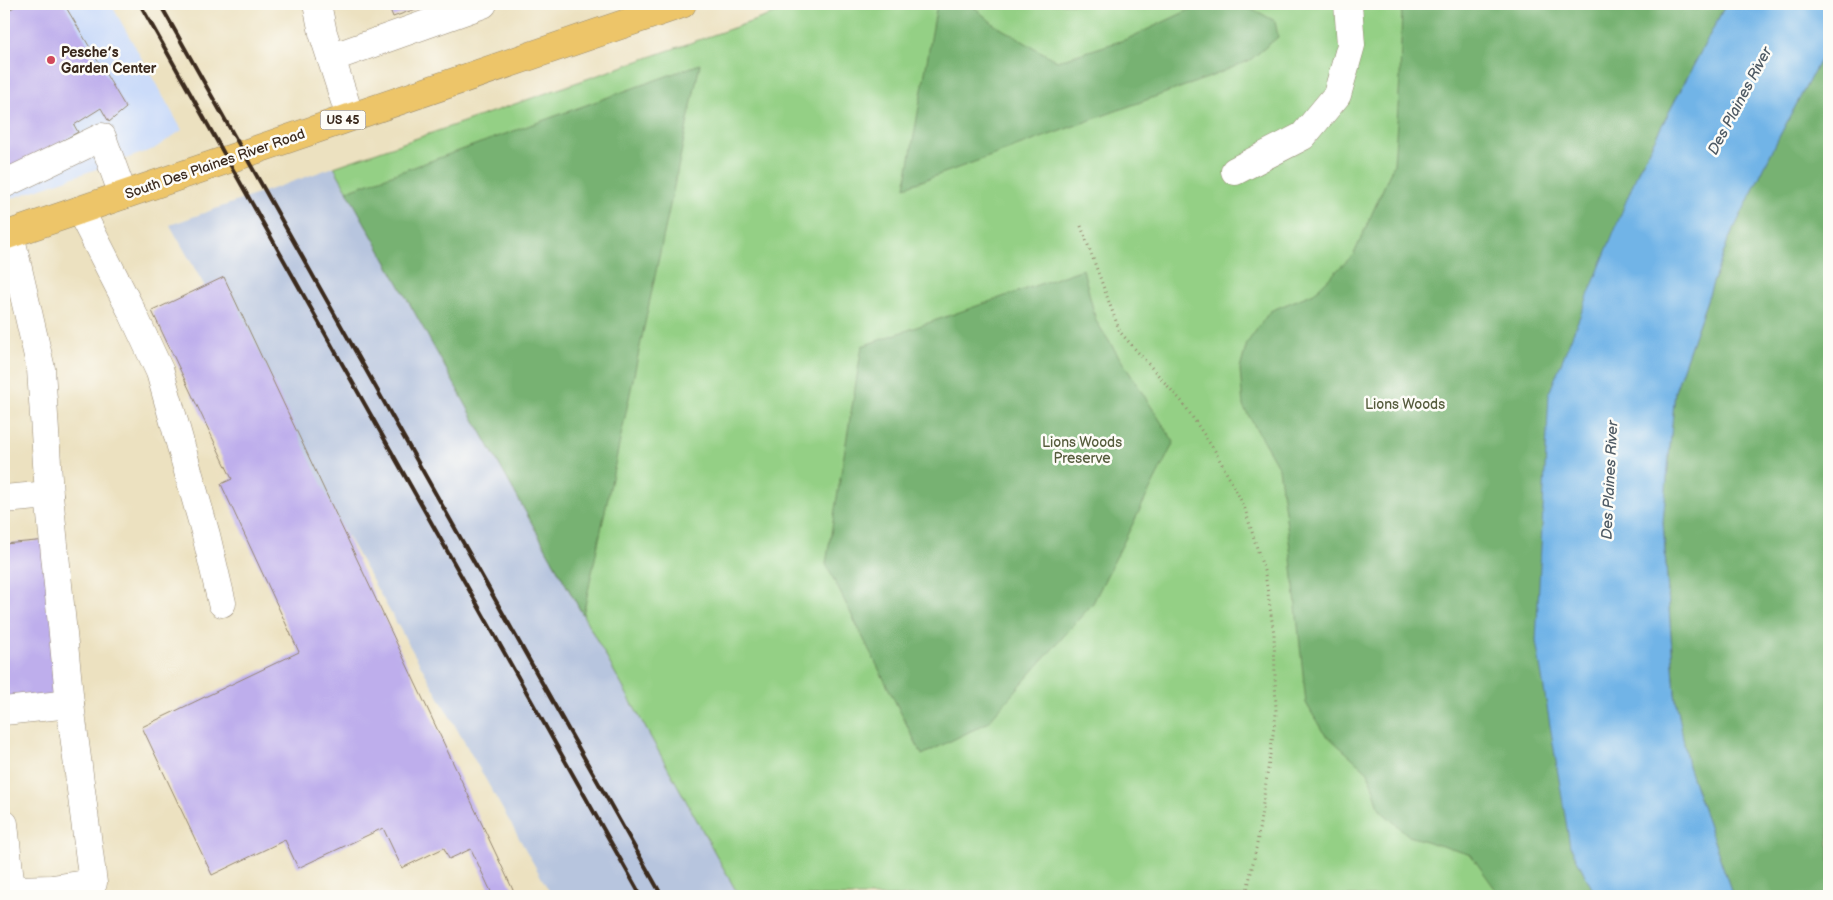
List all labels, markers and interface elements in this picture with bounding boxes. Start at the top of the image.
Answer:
water label: Des Plaines River [1704,43,1777,158]
place label: Pesche’s Garden Center [61,44,157,77]
marker: Pesche’s Garden Center [45,54,57,66]
road number: US 45 [320,110,366,130]
street label: South Des Plaines River Road [123,125,307,203]
park label: Lions Woods [1365,396,1445,413]
water label: Des Plaines River [1597,418,1623,540]
park label: Lions Woods Preserve [1042,434,1122,467]

